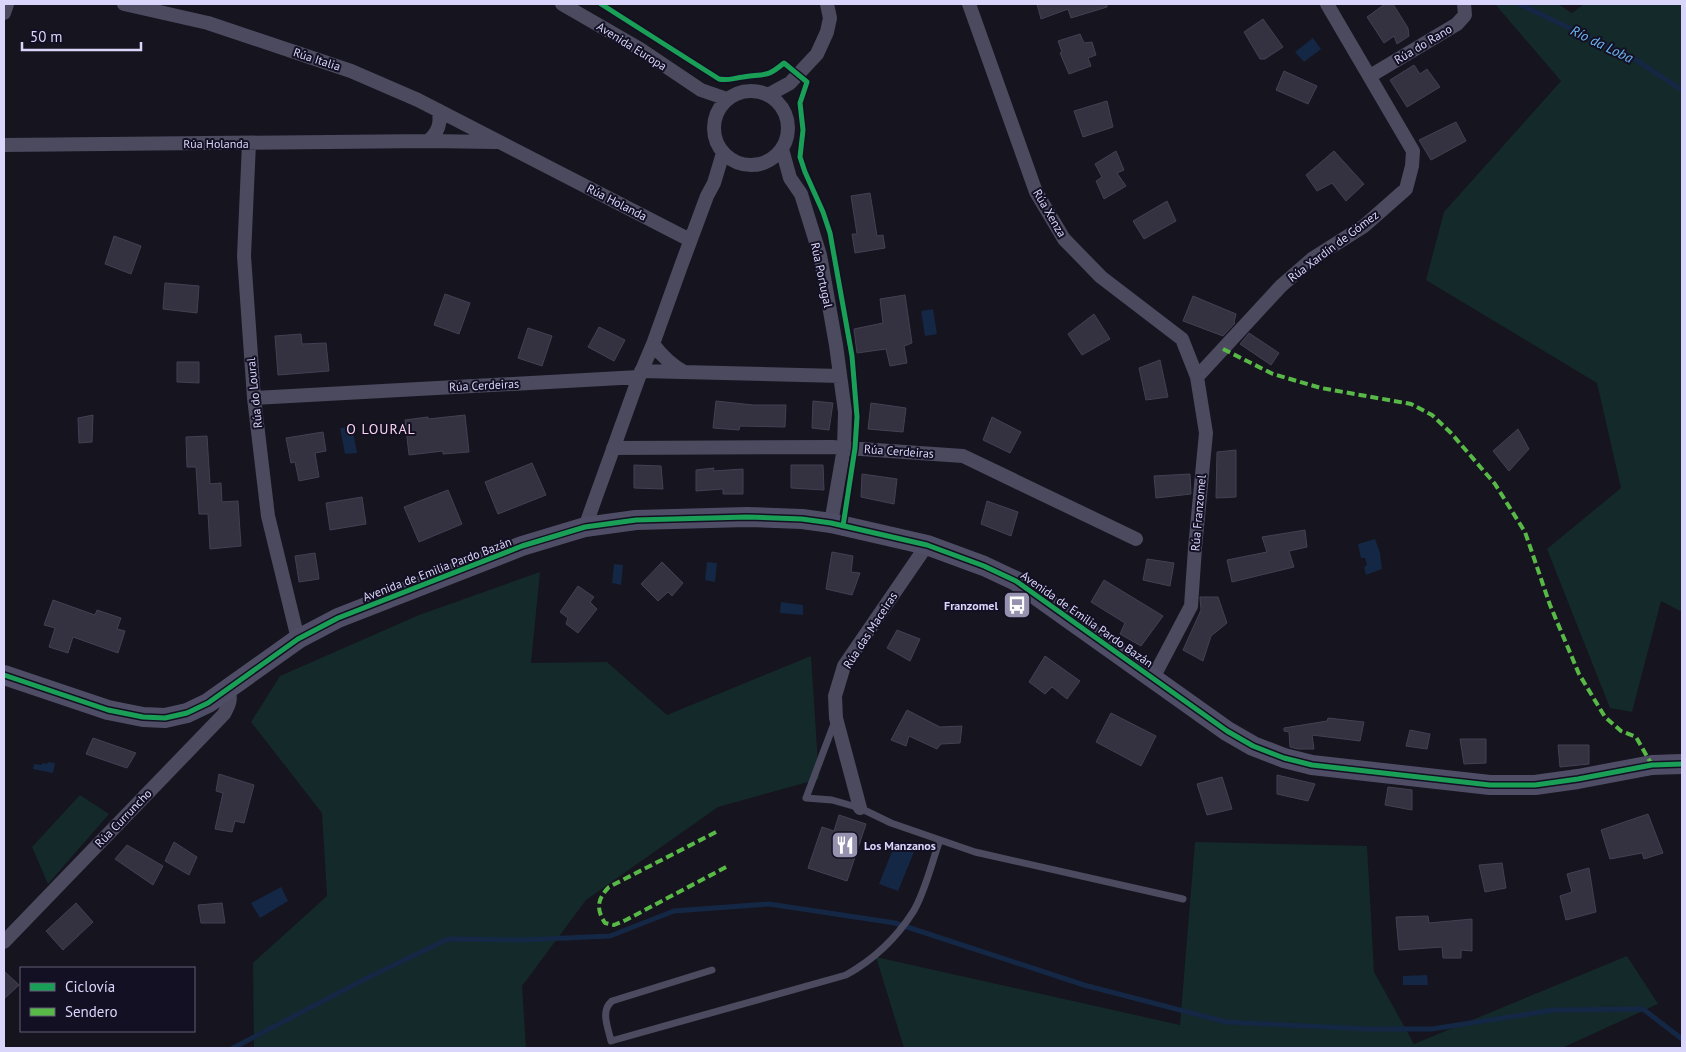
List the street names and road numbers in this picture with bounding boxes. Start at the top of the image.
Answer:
street label: Avenida Europa [594,19,670,73]
street label: Rúa do Rano [1391,21,1455,67]
street label: Rúa Italia [291,44,343,74]
street label: Rúa Holanda [183,136,249,151]
street label: Rúa Holanda [584,180,650,224]
street label: Rúa Xenza [1030,186,1070,240]
street label: Rúa Xardín de Gómez [1285,207,1381,285]
street label: Rúa Portugal [808,241,836,309]
street label: Rúa do Loural [243,357,265,429]
street label: Rúa Cerdeiras [449,376,519,394]
street label: Rúa Cerdeiras [864,441,934,461]
street label: Rúa Franzomel [1187,474,1209,552]
street label: Avenida de Emilia Pardo Bazán [361,534,513,604]
street label: Avenida de Emilia Pardo Bazán [1018,568,1156,670]
street label: Rúa das Maceiras [840,589,900,671]
street label: Rúa Curruncho [91,786,155,850]

